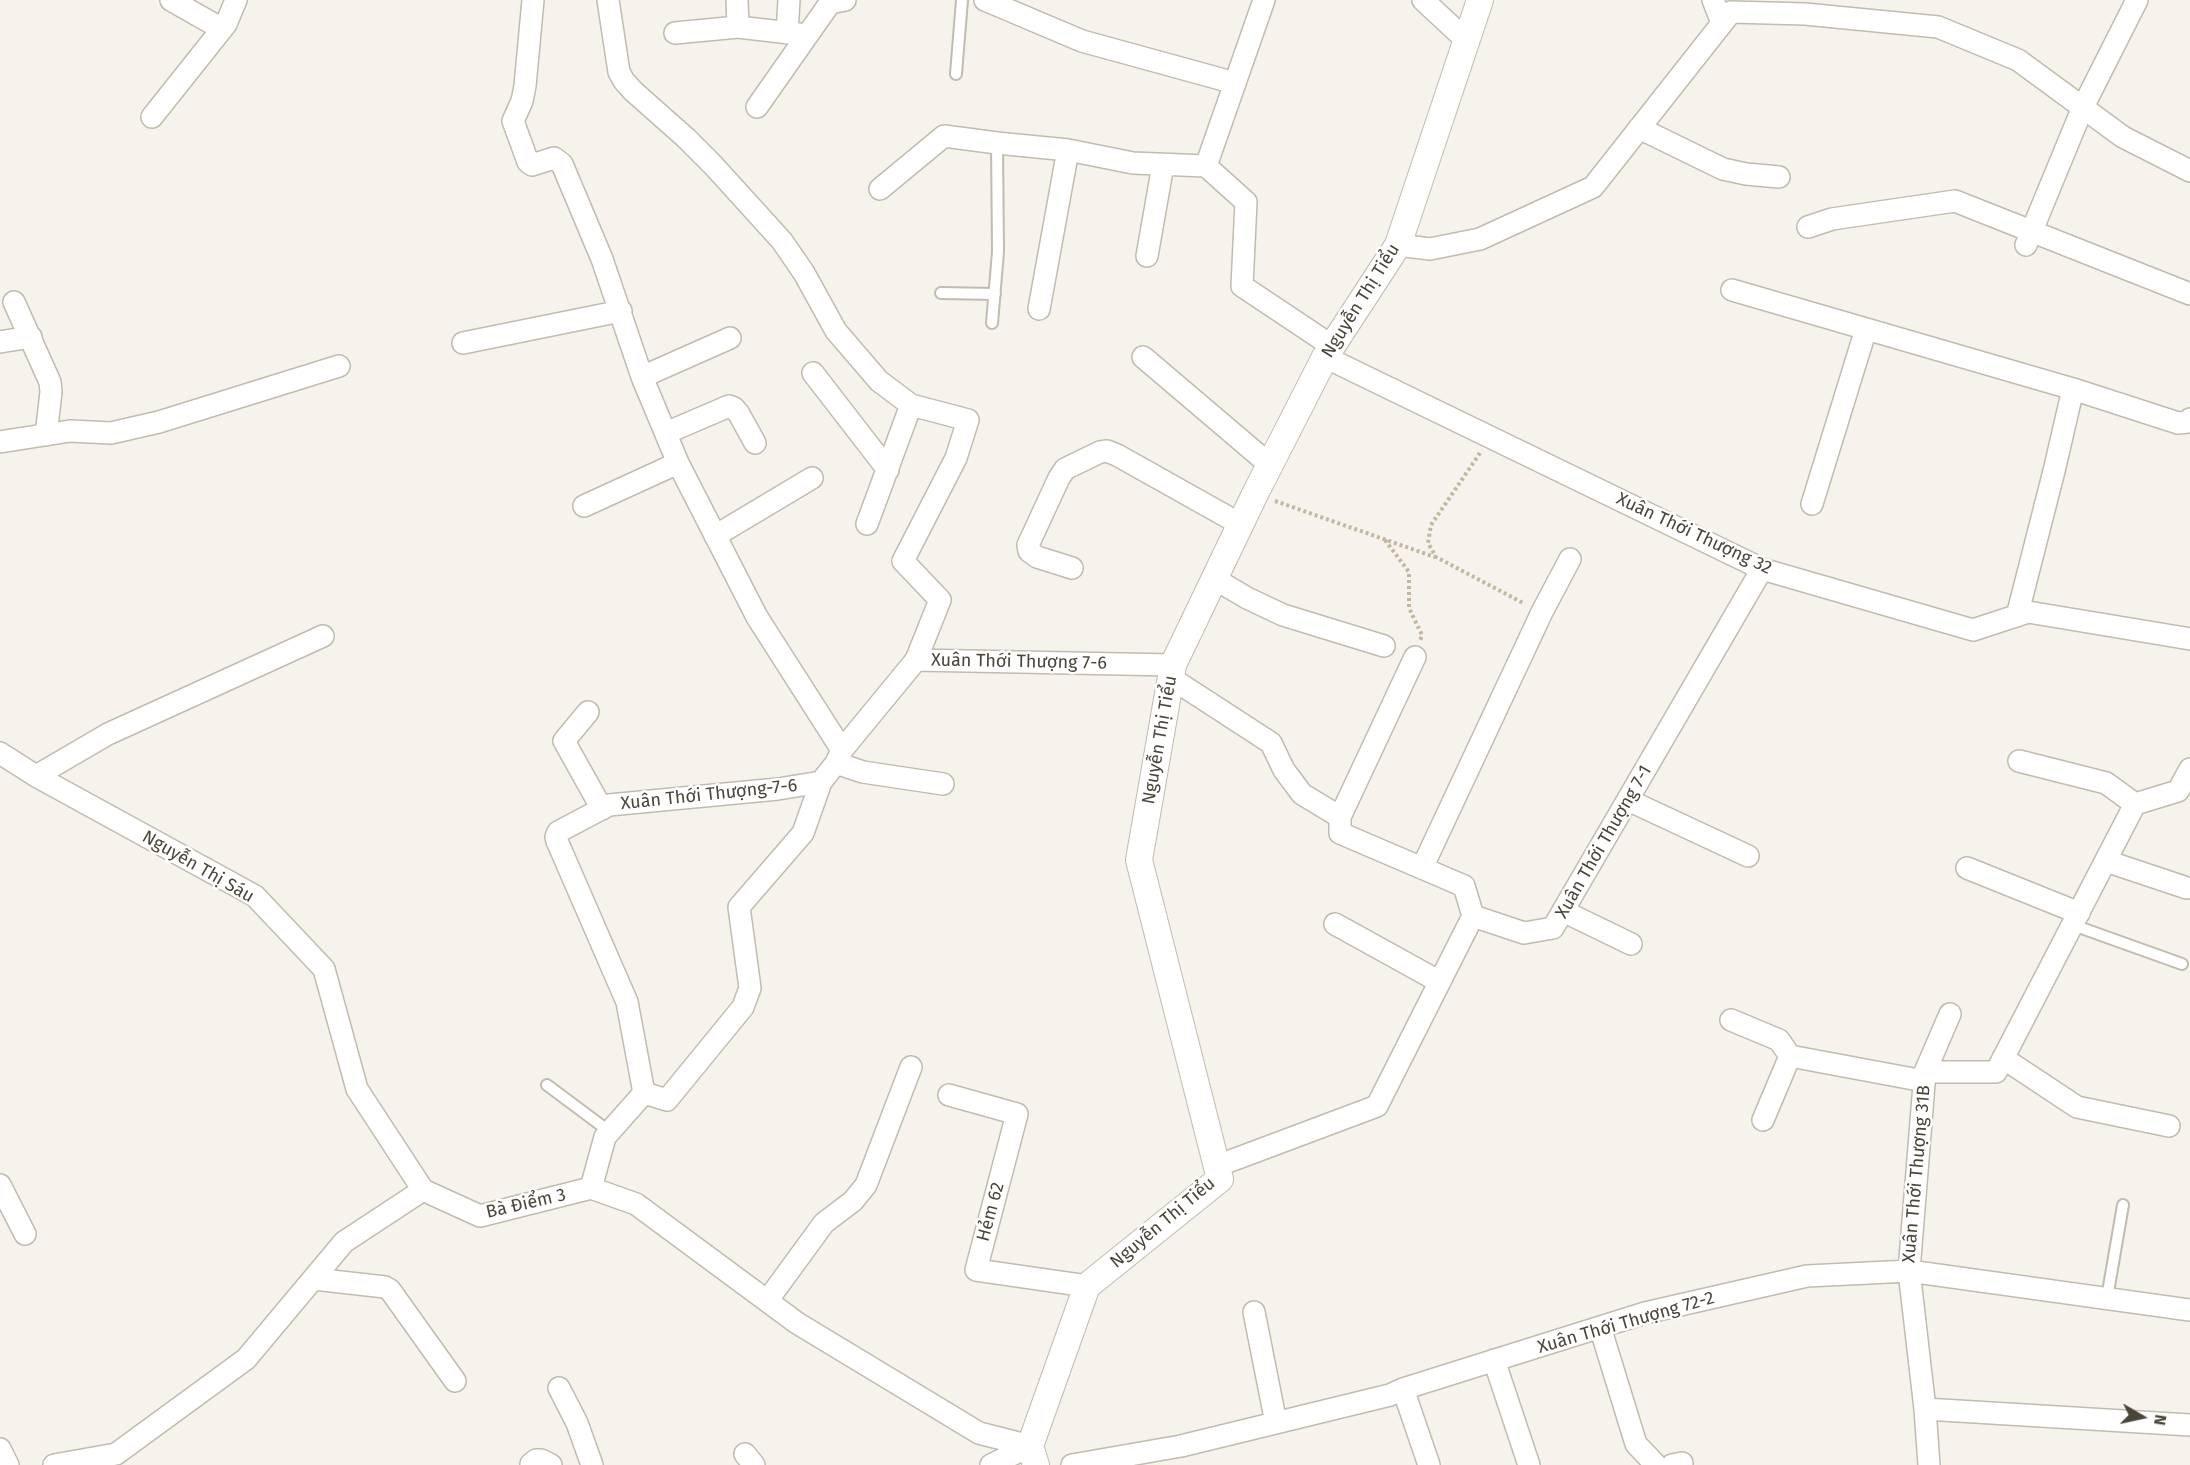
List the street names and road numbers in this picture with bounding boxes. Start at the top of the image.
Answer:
street label: Nguyễn Thị Tiểu [1317,240,1405,362]
street label: Xuân Thới Thượng 32 [1613,489,1775,579]
street label: Xuân Thới Thượng 7-6 [931,650,1107,674]
street label: Nguyễn Thị Tiểu [1138,674,1182,806]
street label: Xuân Thới Thượng 7-1 [1551,762,1657,922]
street label: Xuân Thới Thượng-7-6 [620,775,798,815]
street label: Nguyễn Thị Sáu [138,826,258,908]
street label: Xuân Thới Thượng 31B [1898,1084,1936,1264]
street label: Nguyễn Thị Tiểu [1106,1173,1220,1273]
street label: Hẻm 62 [973,1180,1009,1244]
street label: Bà Điểm 3 [484,1184,568,1224]
street label: Xuân Thới Thượng 72-2 [1535,1287,1717,1359]

